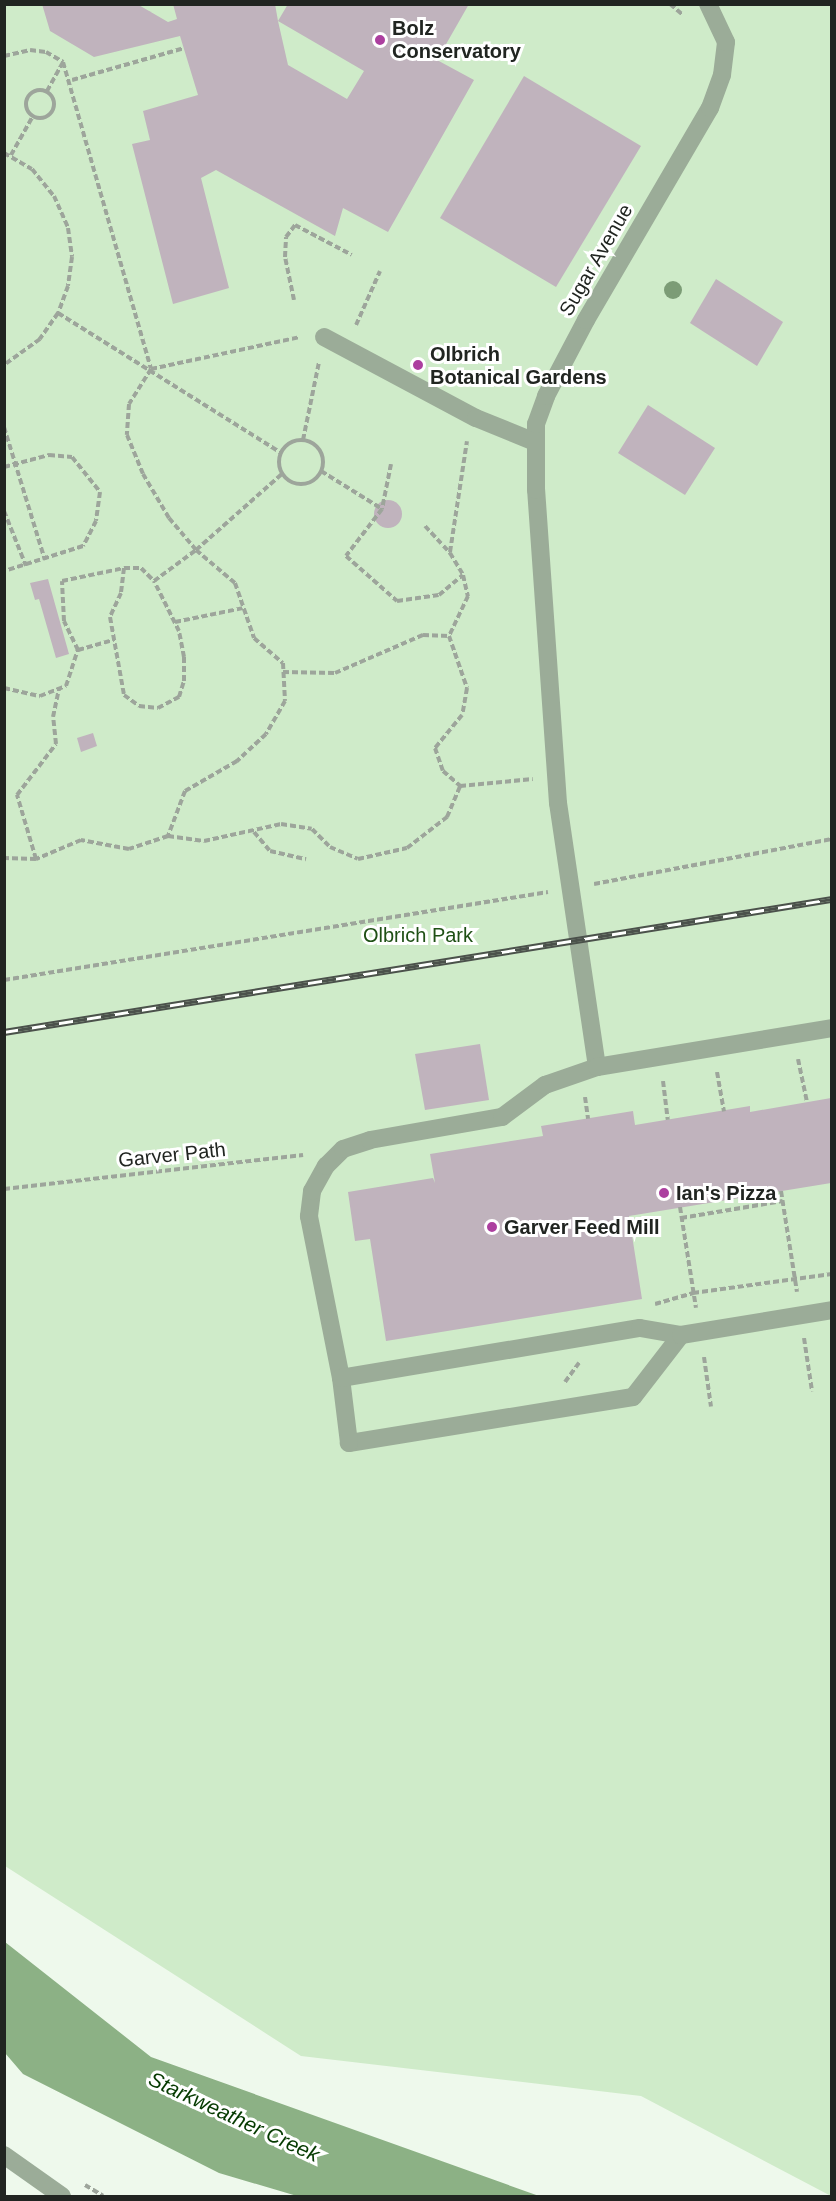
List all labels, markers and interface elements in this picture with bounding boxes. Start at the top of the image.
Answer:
place label: Bolz Conservatory [392,16,521,63]
marker: Bolz Conservatory [373,33,387,47]
street label: Sugar Avenue [554,199,638,321]
place label: Olbrich Botanical Gardens [430,342,607,389]
marker: Olbrich Botanical Gardens [411,358,425,372]
park label: Olbrich Park [363,923,473,947]
street label: Garver Path [117,1137,227,1173]
place label: Ian's Pizza [676,1181,776,1205]
marker: Ian's Pizza [657,1186,671,1200]
place label: Garver Feed Mill [504,1215,660,1239]
marker: Garver Feed Mill [485,1220,499,1234]
water label: Starkweather Creek [145,2066,323,2168]

